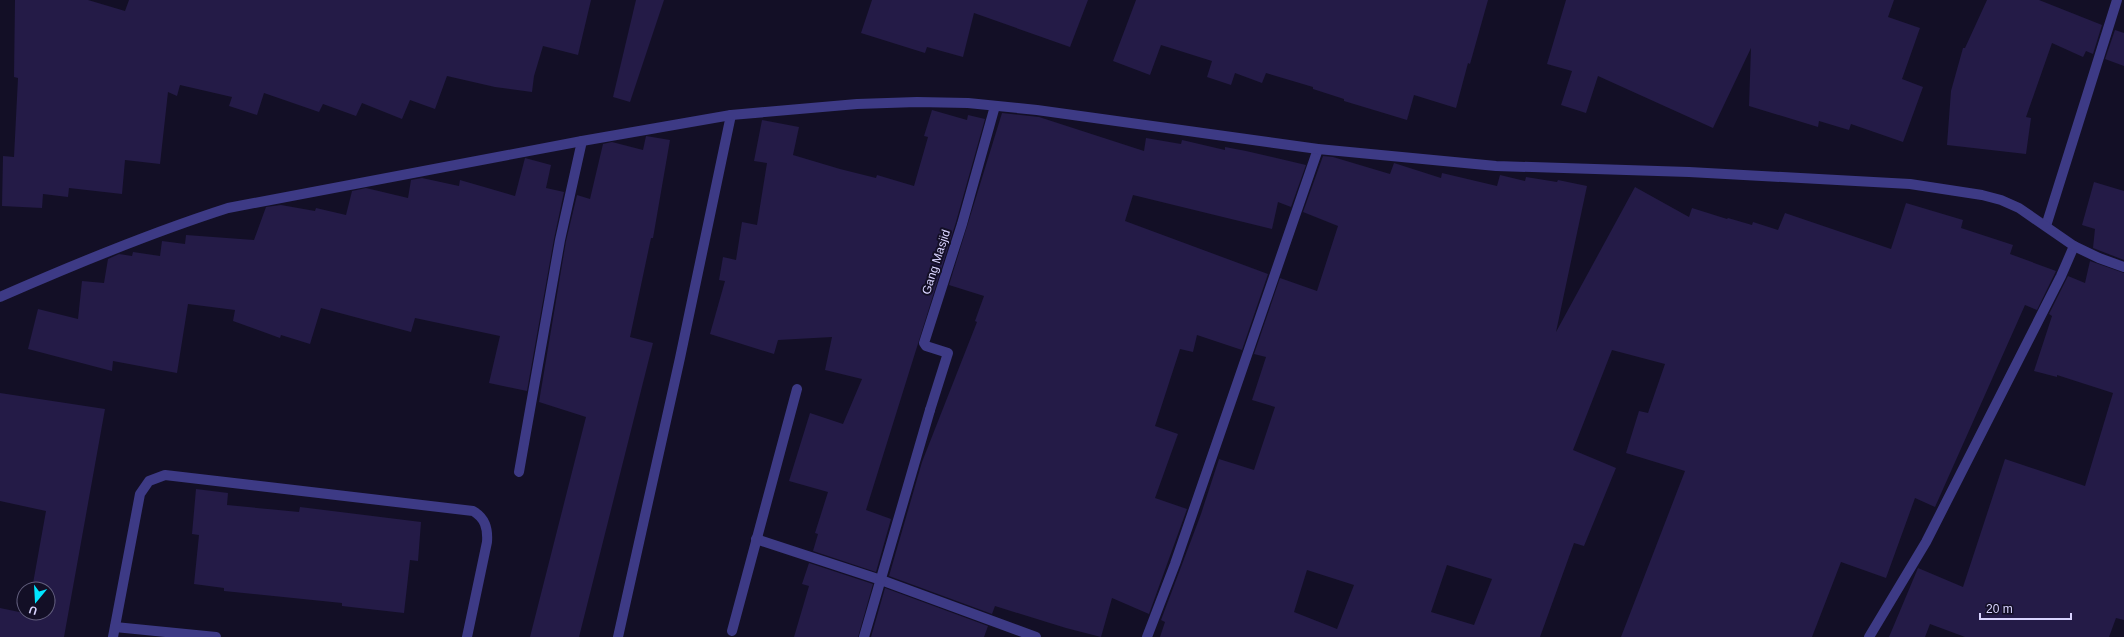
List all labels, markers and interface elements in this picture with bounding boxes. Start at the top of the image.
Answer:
street label: Gang Masjid [919,228,953,296]
north arrow [16,581,56,621]
scale bar [1980,595,2071,621]
text: 20 m [1986,602,2013,616]
text: U [27,604,39,617]

